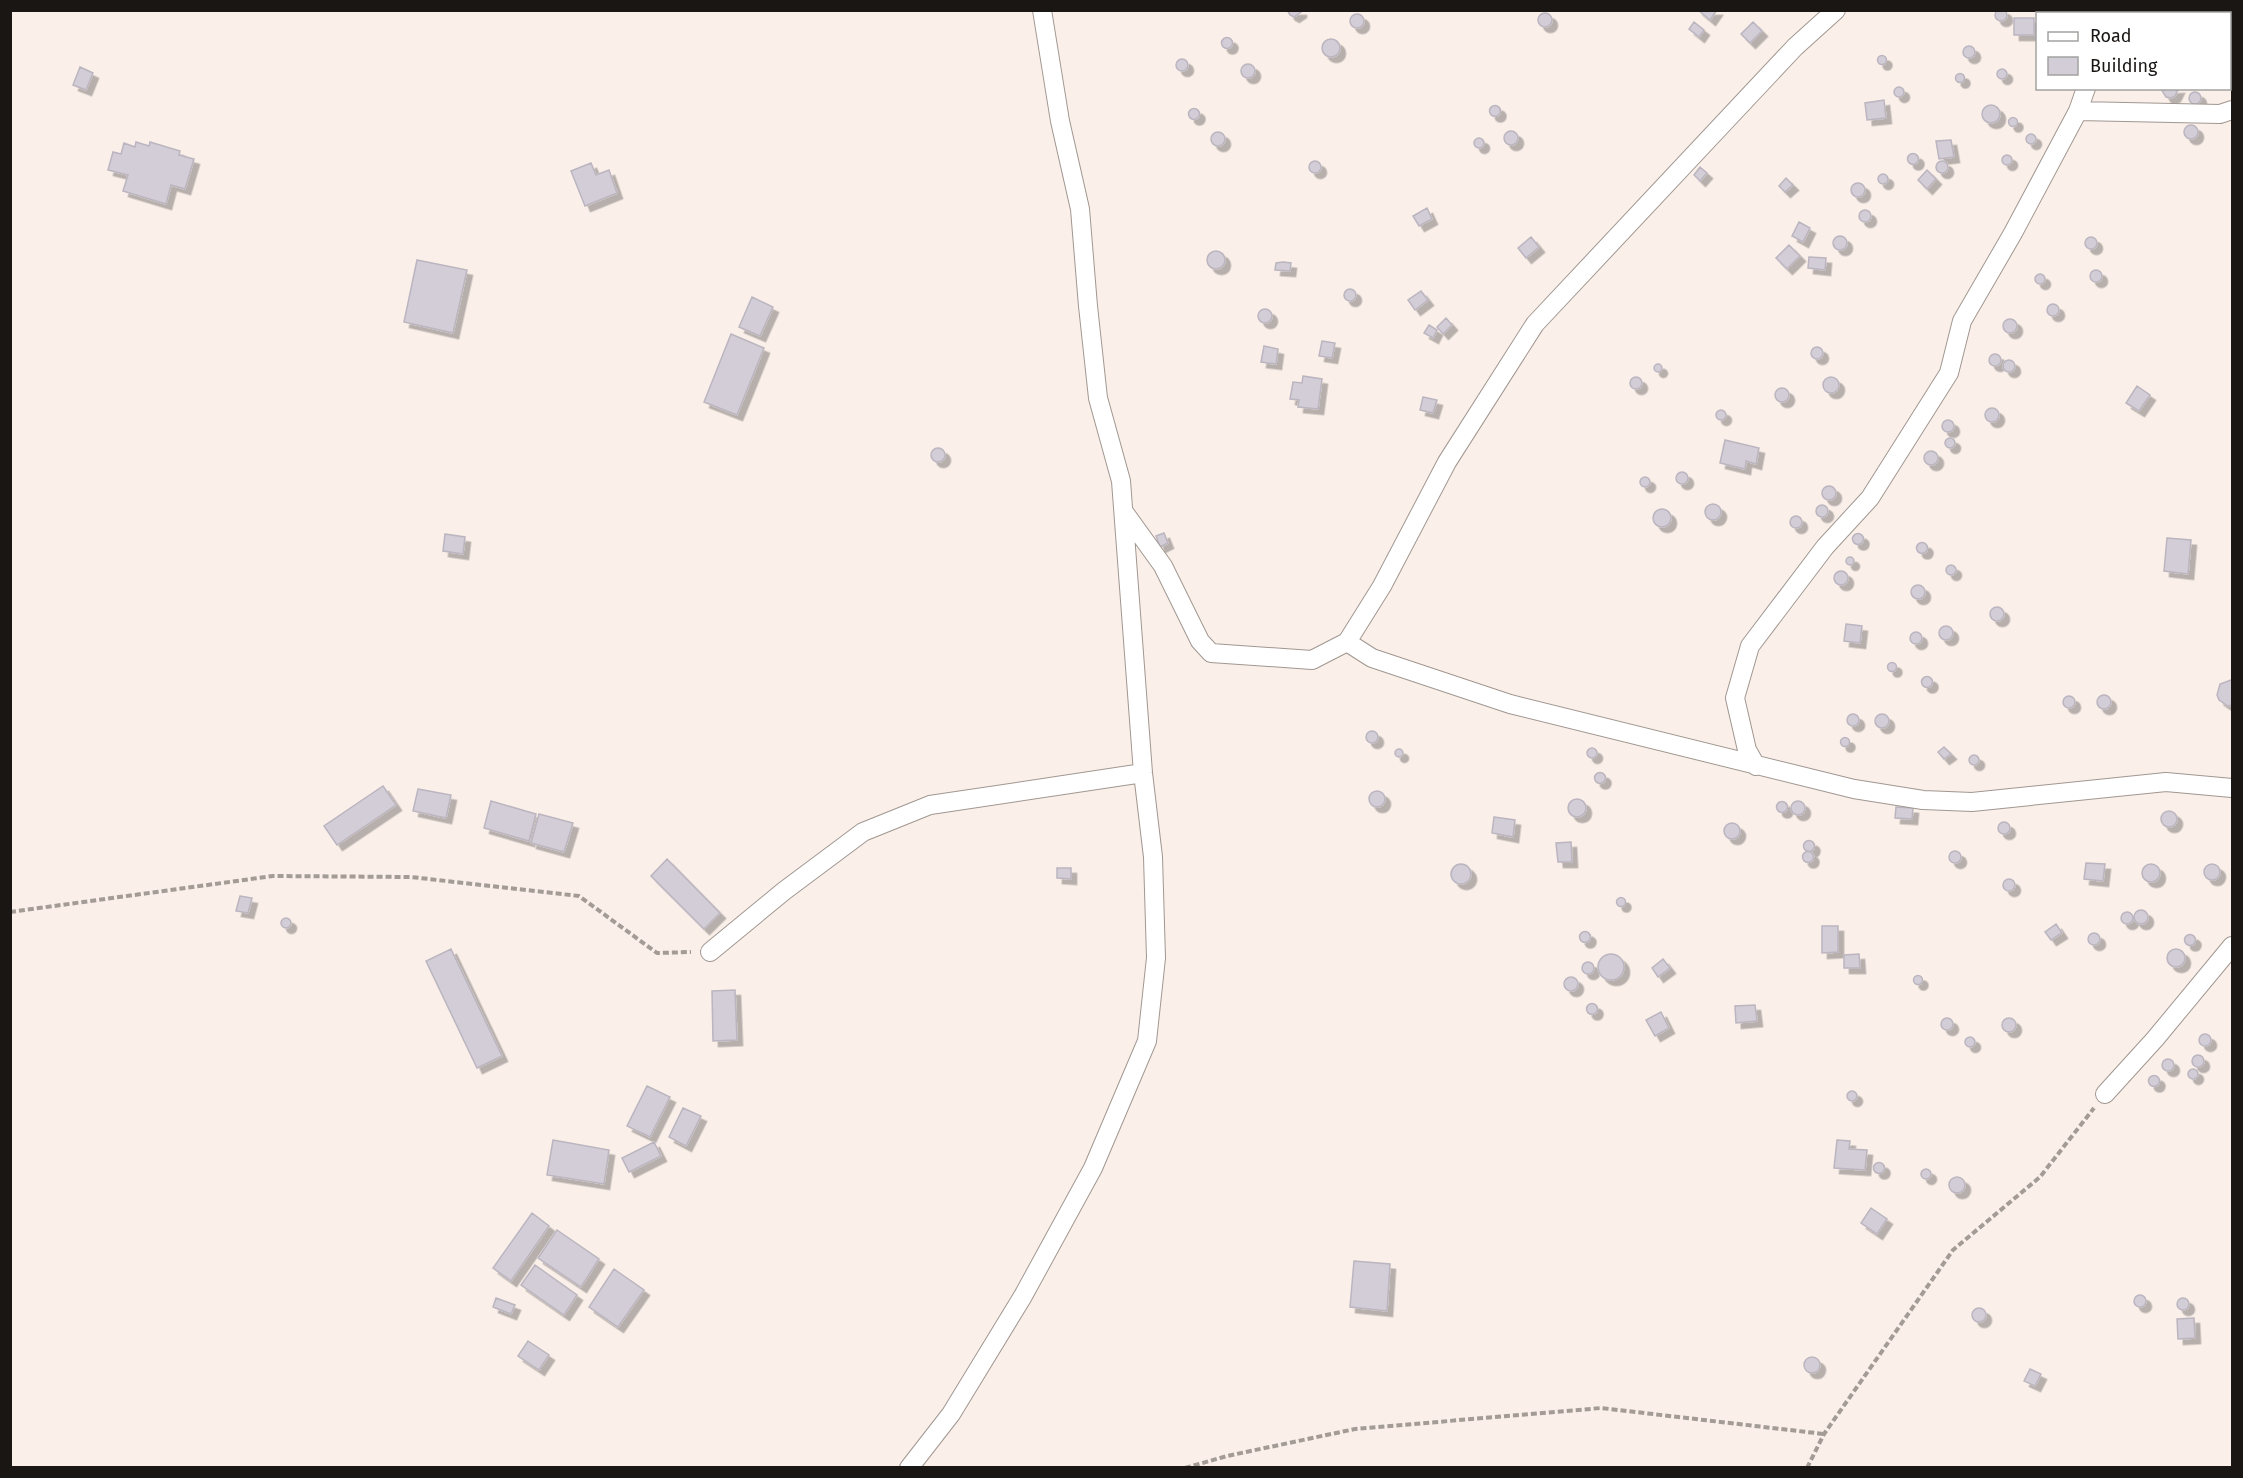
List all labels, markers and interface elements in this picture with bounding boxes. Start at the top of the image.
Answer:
legend [2036,12,2231,90]
text: Road [2090,25,2132,47]
text: Building [2090,55,2158,77]

